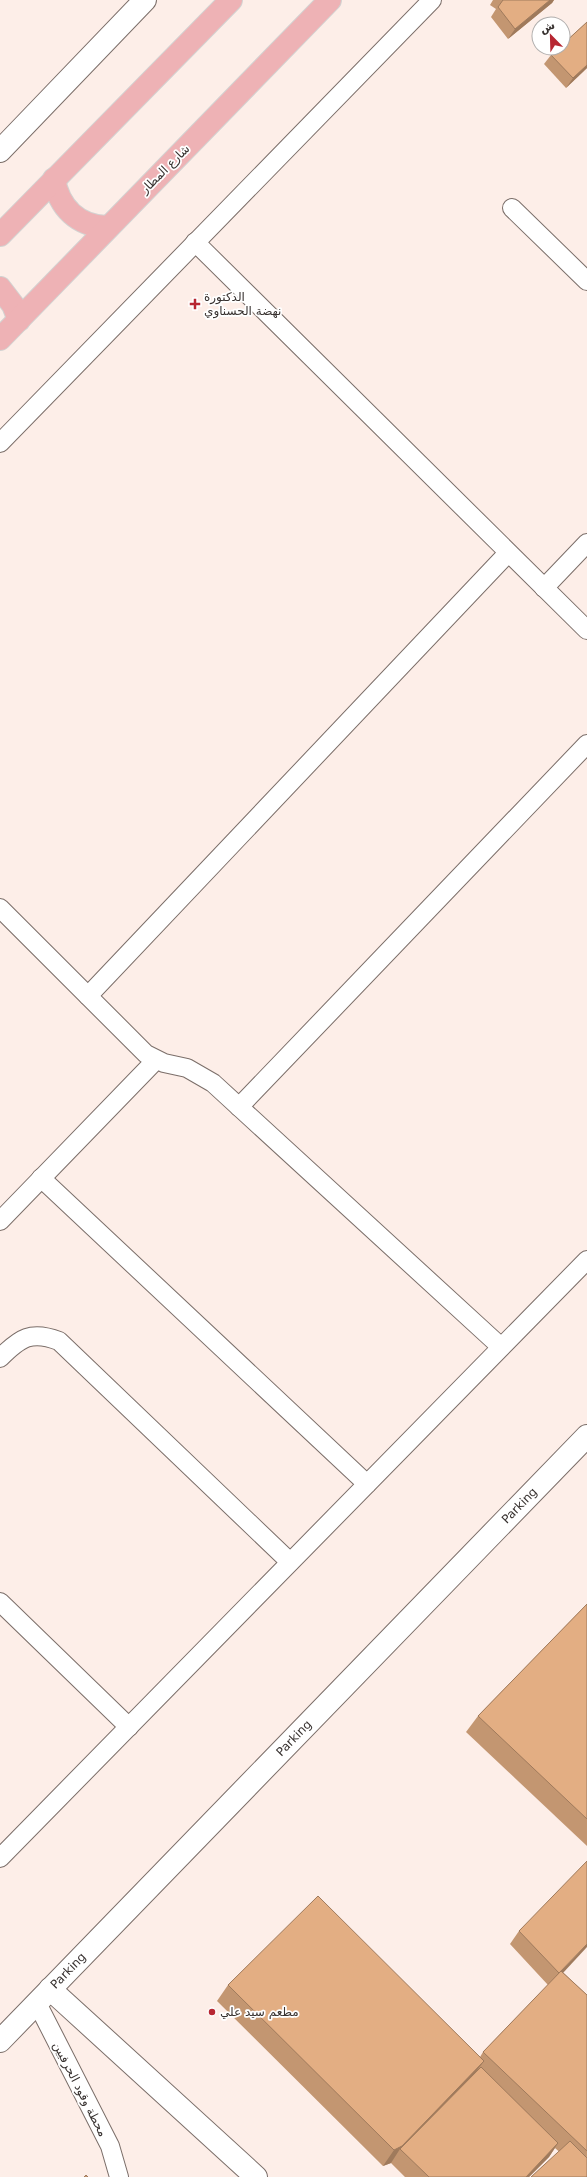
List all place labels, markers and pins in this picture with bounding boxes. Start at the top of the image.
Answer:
place label: الدكتورة نهضة الحسناوي [204,290,281,319]
marker: الدكتورة نهضة الحسناوي [189,298,201,310]
place label: مطعم سيد علي [220,2005,299,2019]
marker: مطعم سيد علي [207,2007,217,2017]

